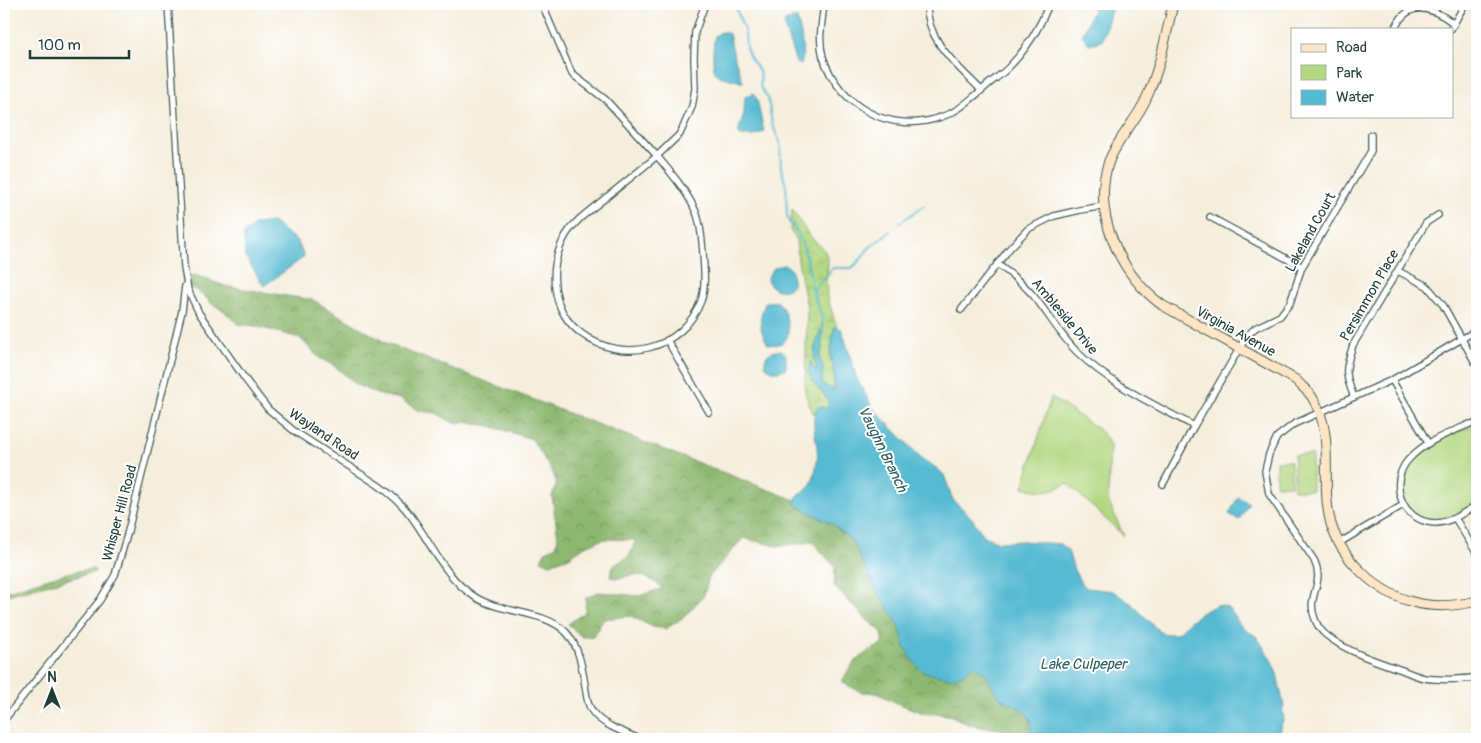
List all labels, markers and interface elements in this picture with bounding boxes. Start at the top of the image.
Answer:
scale bar [30,28,129,60]
legend [1291,28,1454,118]
text: 100 m [38,36,81,55]
text: Road [1336,38,1367,57]
text: Park [1336,64,1363,83]
text: Water [1336,88,1375,107]
street label: Lakeland Court [1282,189,1339,275]
street label: Persimmon Place [1336,246,1403,344]
street label: Ambleside Drive [1028,275,1101,358]
street label: Virginia Avenue [1193,303,1279,360]
water label: Vaughn Branch [854,403,912,496]
street label: Wayland Road [286,405,362,464]
street label: Whisper Hill Road [98,463,141,563]
water label: Lake Culpeper [1039,655,1128,674]
north arrow [28,666,78,716]
text: N [47,669,57,686]

